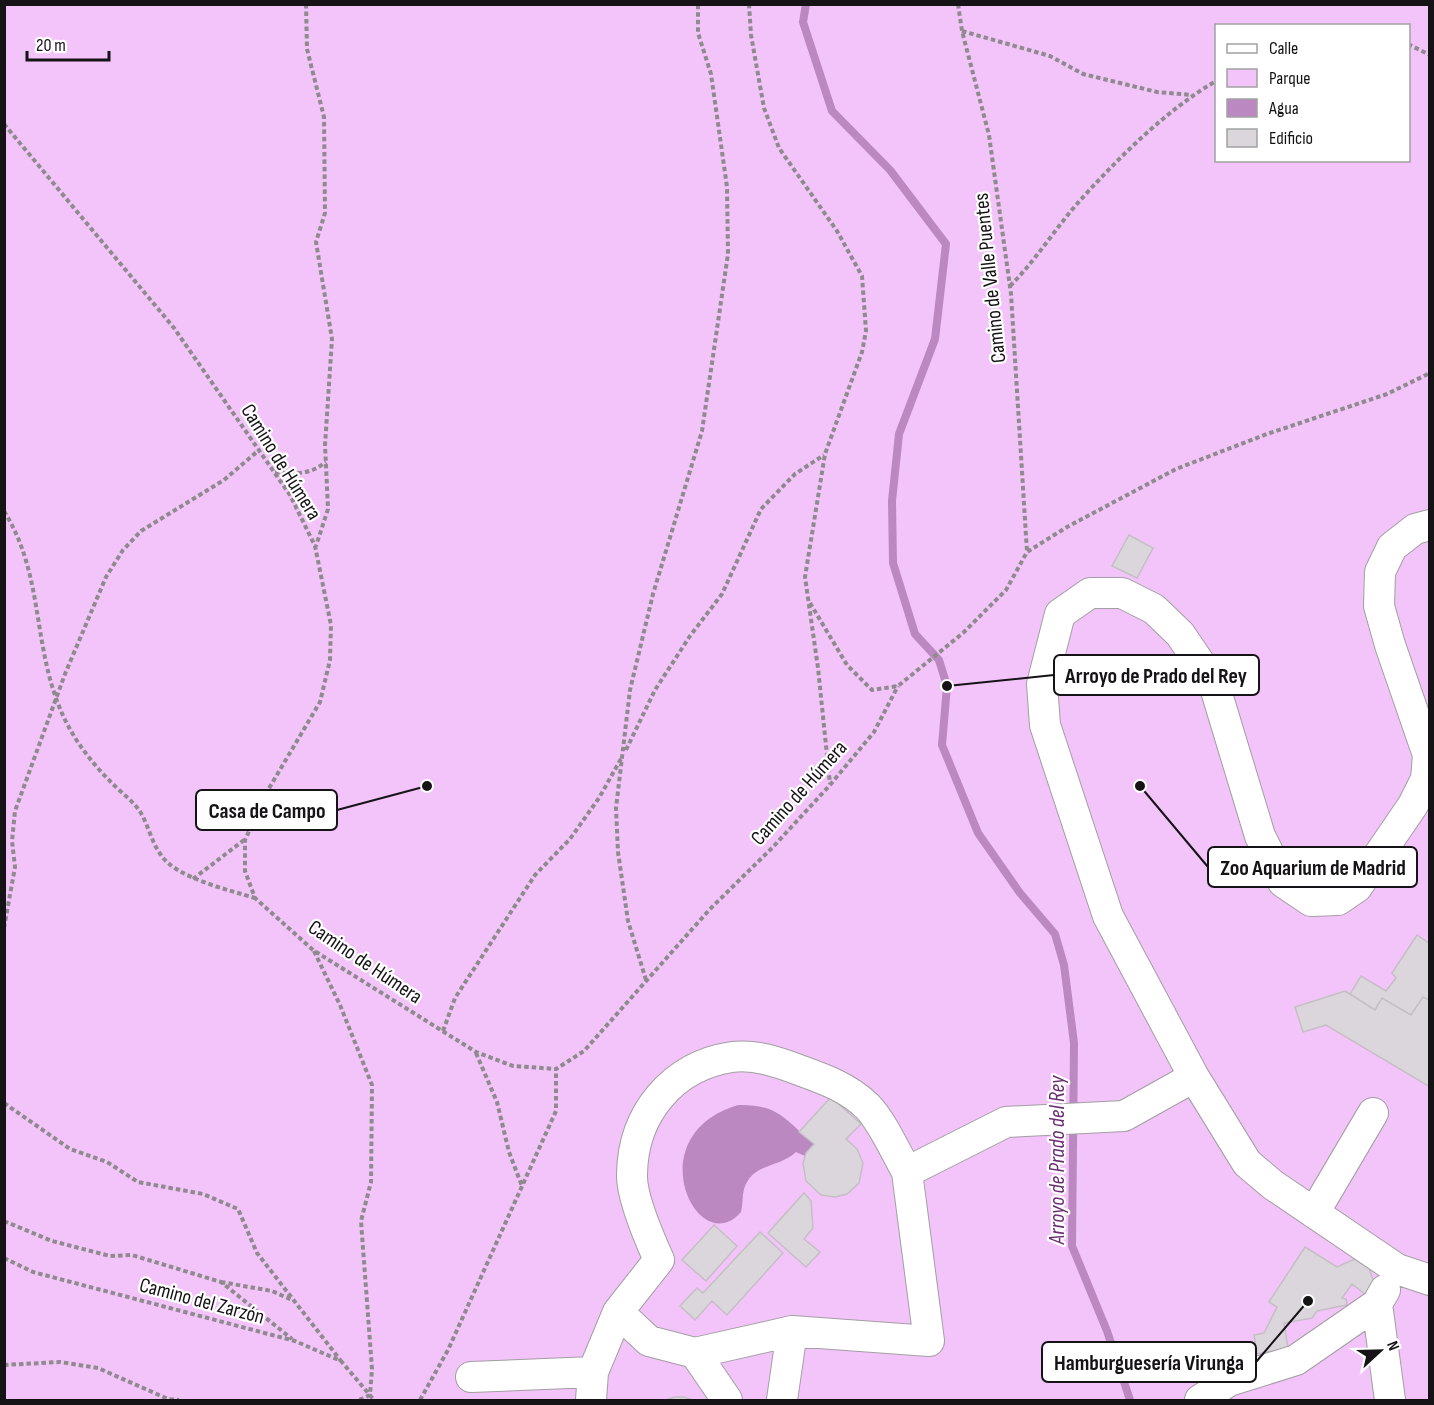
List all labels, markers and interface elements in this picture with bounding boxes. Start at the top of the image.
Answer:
scale bar [27,24,110,62]
legend [1215,24,1410,162]
text: 20 m [36,35,66,56]
text: Calle [1269,38,1298,59]
text: Parque [1269,68,1310,89]
text: Agua [1268,98,1299,119]
text: Edificio [1269,128,1313,149]
street label: Camino de Valle Puentes [969,192,1011,364]
street label: Camino de Húmera [235,399,327,525]
callout: Arroyo de Prado del Rey [1054,655,1259,695]
text: Arroyo de Prado del Rey [1064,663,1247,690]
street label: Camino de Húmera [746,736,852,850]
callout: Casa de Campo [196,790,337,830]
text: Casa de Campo [208,798,326,825]
callout: Zoo Aquarium de Madrid [1208,847,1417,887]
text: Zoo Aquarium de Madrid [1220,855,1406,882]
street label: Camino de Húmera [303,915,427,1009]
water label: Arroyo de Prado del Rey [1044,1075,1071,1245]
street label: Camino del Zarzón [137,1272,267,1330]
north arrow [1350,1321,1410,1381]
text: N [1382,1338,1403,1353]
callout: Hamburguesería Virunga [1042,1342,1256,1382]
text: Hamburguesería Virunga [1054,1350,1244,1377]

